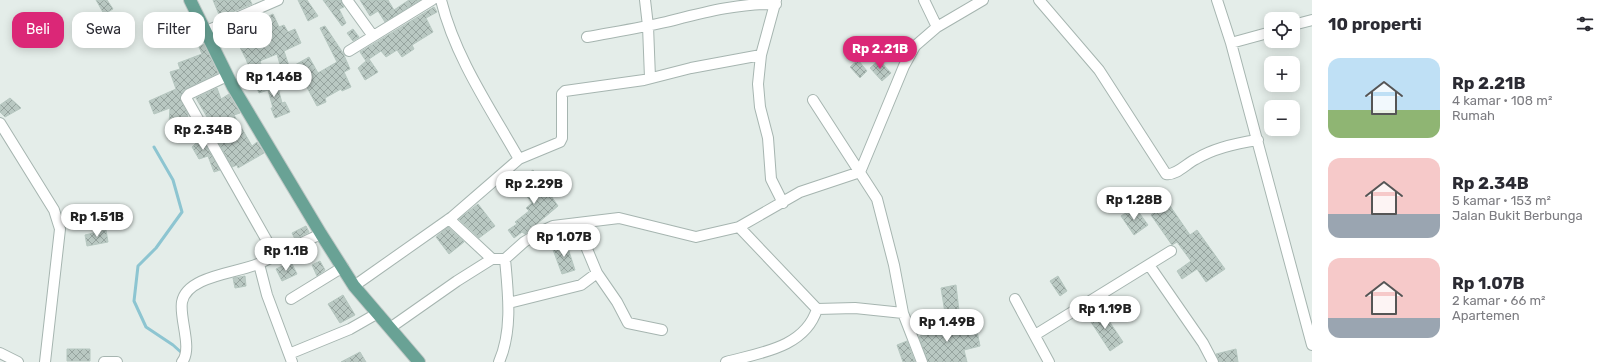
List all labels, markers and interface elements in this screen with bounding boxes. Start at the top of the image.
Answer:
chip: Beli [12,12,64,48]
chip: Sewa [72,12,135,48]
chip: Filter [143,12,205,48]
chip: Baru [213,12,272,48]
map controls [1264,12,1300,136]
button: locate [1264,12,1300,48]
icon: filters [1574,13,1596,35]
text: 10 properti [1328,14,1422,34]
pin: Rp 2.21B [839,36,921,70]
text: Rp 2.21B [852,41,908,56]
button: + [1264,56,1300,92]
pin: Rp 1.46B [233,64,315,98]
text: Rp 1.46B [246,69,302,84]
text: Rp 2.21B [1452,73,1525,93]
icon: home [1360,74,1408,122]
text: 4 kamar · 108 m² [1452,93,1552,108]
button: − [1264,100,1300,136]
text: Rumah [1452,108,1495,123]
pin: Rp 2.34B [162,117,244,151]
text: Rp 2.34B [174,122,232,137]
pin: Rp 2.29B [493,171,575,205]
text: Rp 2.34B [1452,173,1529,193]
icon: home [1360,174,1408,222]
text: Rp 2.29B [505,176,563,191]
pin: Rp 1.28B [1093,187,1175,221]
text: Rp 1.28B [1106,192,1162,207]
text: 5 kamar · 153 m² [1452,193,1551,208]
pin: Rp 1.51B [56,204,138,238]
text: Jalan Bukit Berbunga [1452,208,1583,223]
text: Rp 1.51B [70,209,124,224]
pin: Rp 1.07B [523,224,605,258]
text: Rp 1.07B [536,229,592,244]
pin: Rp 1.1B [249,238,323,272]
text: Rp 1.1B [264,243,308,258]
text: Rp 1.07B [1452,273,1525,293]
icon: home [1360,274,1408,322]
text: 2 kamar · 66 m² [1452,293,1545,308]
pin: Rp 1.19B [1064,296,1146,330]
text: Rp 1.19B [1078,301,1132,316]
text: Apartemen [1452,308,1520,323]
pin: Rp 1.49B [906,309,988,343]
text: Rp 1.49B [919,314,975,329]

